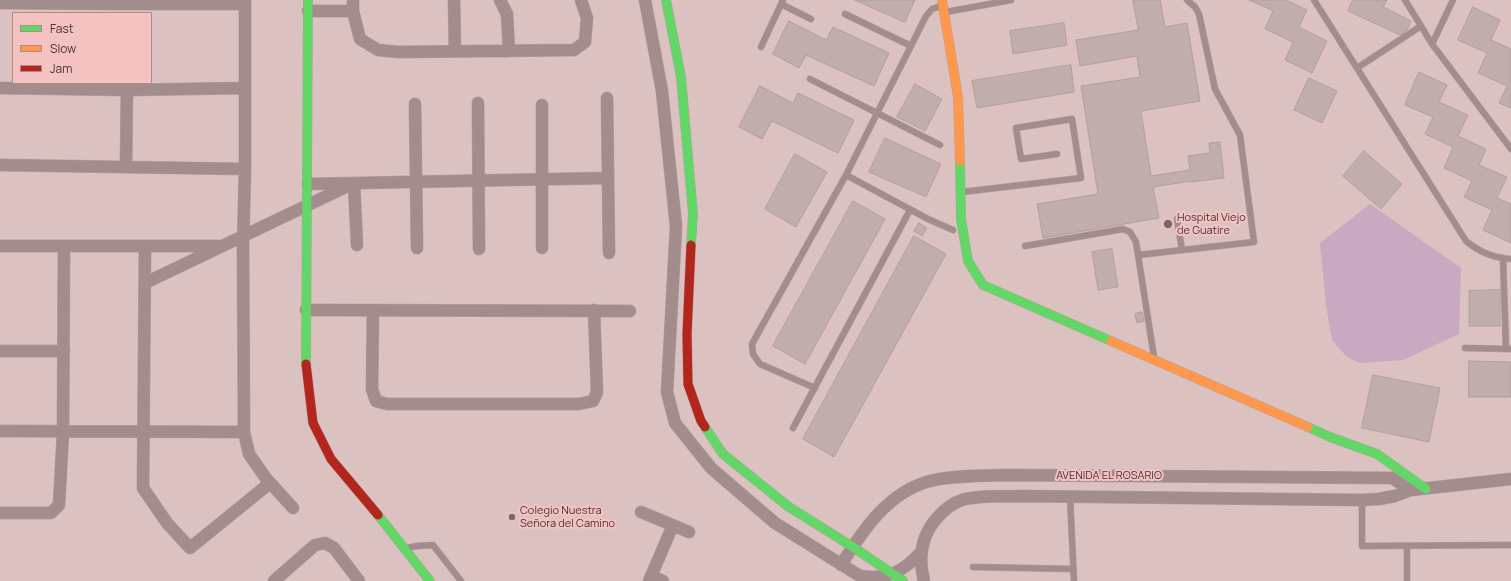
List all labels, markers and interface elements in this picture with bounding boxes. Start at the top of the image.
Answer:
legend [12,12,152,84]
text: Fast [50,20,74,37]
text: Slow [50,40,76,57]
text: Jam [50,60,72,77]
place label: Hospital Viejo de Guatire [1177,211,1246,237]
marker: Hospital Viejo de Guatire [1162,218,1174,230]
street label: AVENIDA EL ROSARIO [1056,469,1162,483]
place label: Colegio Nuestra Señora del Camino [520,504,615,530]
marker: Colegio Nuestra Señora del Camino [507,512,517,522]

